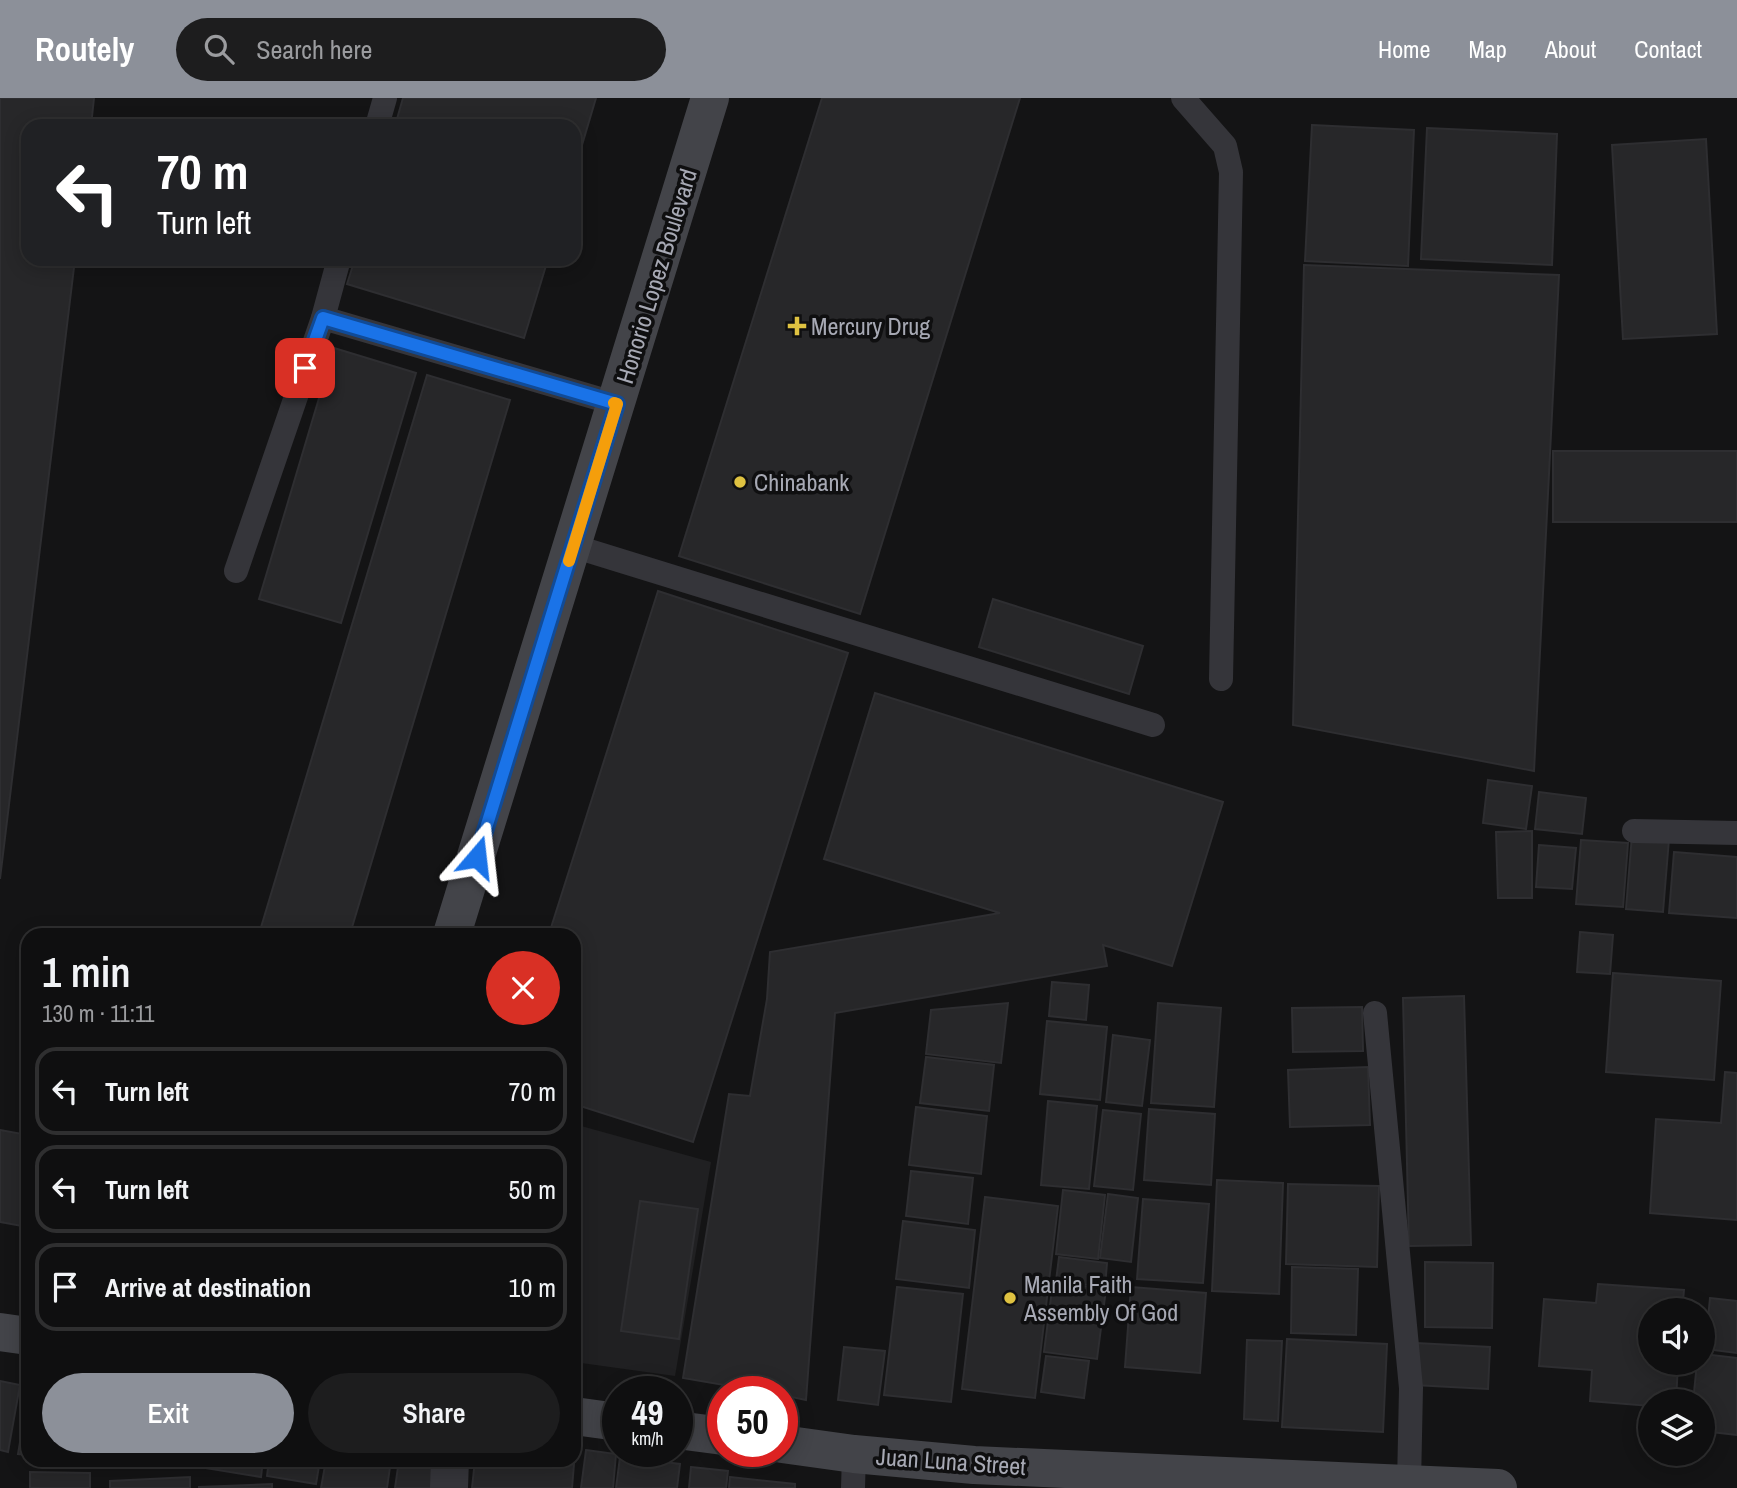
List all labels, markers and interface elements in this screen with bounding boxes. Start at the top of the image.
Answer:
search box [176,18,666,81]
text: Routely [35,27,134,71]
icon: search [200,30,238,68]
text: Search here [256,32,372,67]
text: Home [1378,33,1430,65]
text: Map [1468,33,1507,65]
text: About [1545,33,1596,65]
text: Contact [1634,33,1702,65]
text: 70 m [157,138,249,204]
icon: left [42,147,133,238]
street label: Honorio Lopez Boulevard [608,165,704,387]
text: Turn left [157,201,251,244]
place label: Mercury Drug [811,310,930,342]
marker: Mercury Drug [789,318,805,334]
pin [275,338,335,398]
icon: arrive [286,349,324,387]
place label: Chinabank [754,466,849,498]
marker: Chinabank [732,474,748,490]
position arrow [440,820,514,894]
text: 1 min [42,944,131,1000]
button: close [486,951,560,1025]
text: 130 m · 11:11 [42,998,155,1029]
icon: left [46,1072,84,1110]
text: Turn left [105,1074,189,1109]
text: 70 m [509,1074,556,1109]
icon: left [46,1170,84,1208]
text: Turn left [105,1172,189,1207]
text: 50 m [509,1172,556,1207]
icon: arrive [46,1268,84,1306]
place label: Manila Faith Assembly Of God [1023,1268,1178,1328]
text: Arrive at destination [105,1270,311,1305]
text: 10 m [509,1270,556,1305]
marker: Manila Faith Assembly Of God [1002,1290,1018,1306]
map controls [1638,1298,1715,1466]
button: sound [1638,1298,1715,1375]
button: Exit [42,1373,294,1453]
button: Share [308,1373,560,1453]
speed limit sign: 50 [707,1376,798,1467]
text: 49 [632,1389,663,1436]
button: layers [1638,1389,1715,1466]
text: km/h [632,1426,664,1451]
street label: Juan Luna Street [875,1440,1027,1482]

